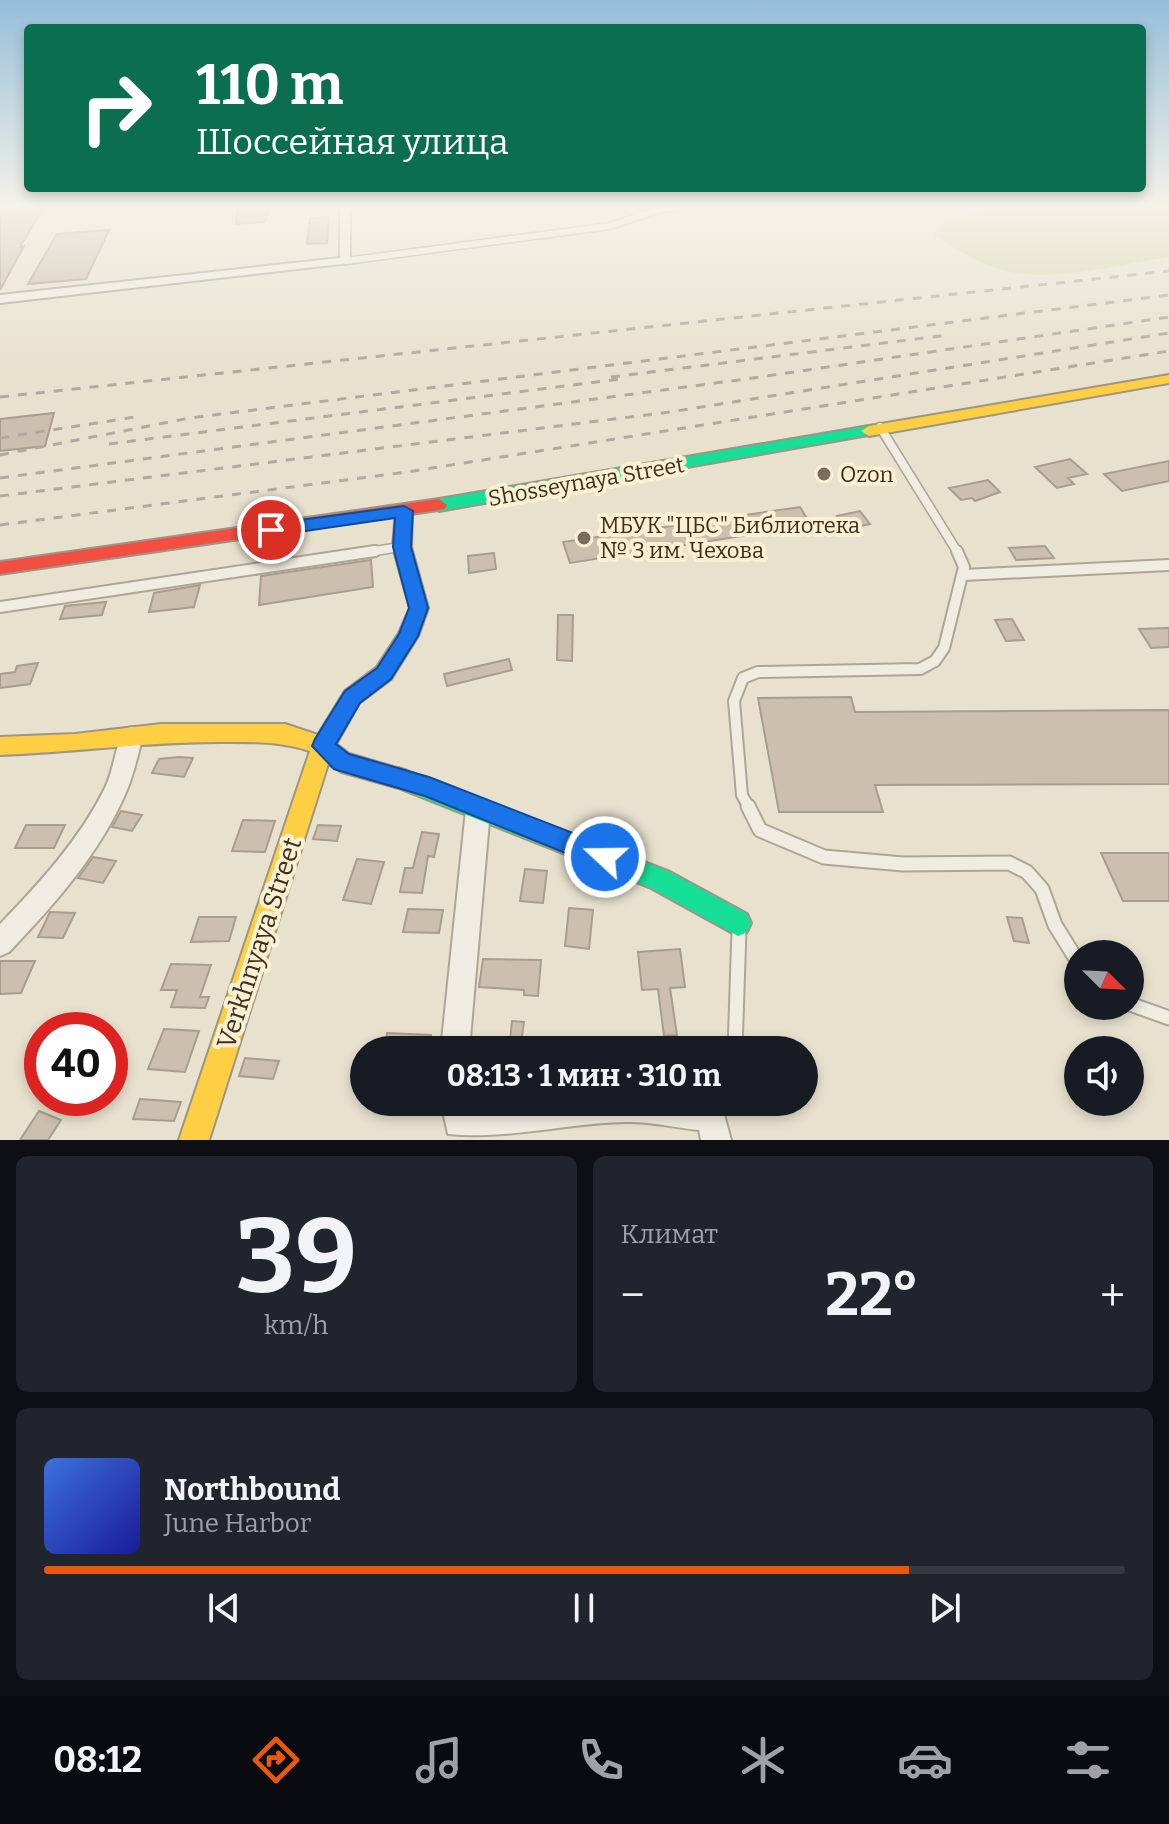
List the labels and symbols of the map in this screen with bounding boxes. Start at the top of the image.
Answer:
street label: Shosseynaya Street [486,451,686,512]
place label: Ozon [840,461,894,488]
marker: Ozon [815,465,833,483]
pin [237,496,305,564]
place label: МБУК "ЦБС" Библиотека № 3 им. Чехова [600,512,860,564]
marker: МБУК "ЦБС" Библиотека № 3 им. Чехова [575,529,593,547]
position arrow [563,815,647,899]
street label: Verkhnyaya Street [211,833,308,1053]
north arrow [1064,940,1144,1020]
speed limit sign: 40 [24,1012,128,1116]

